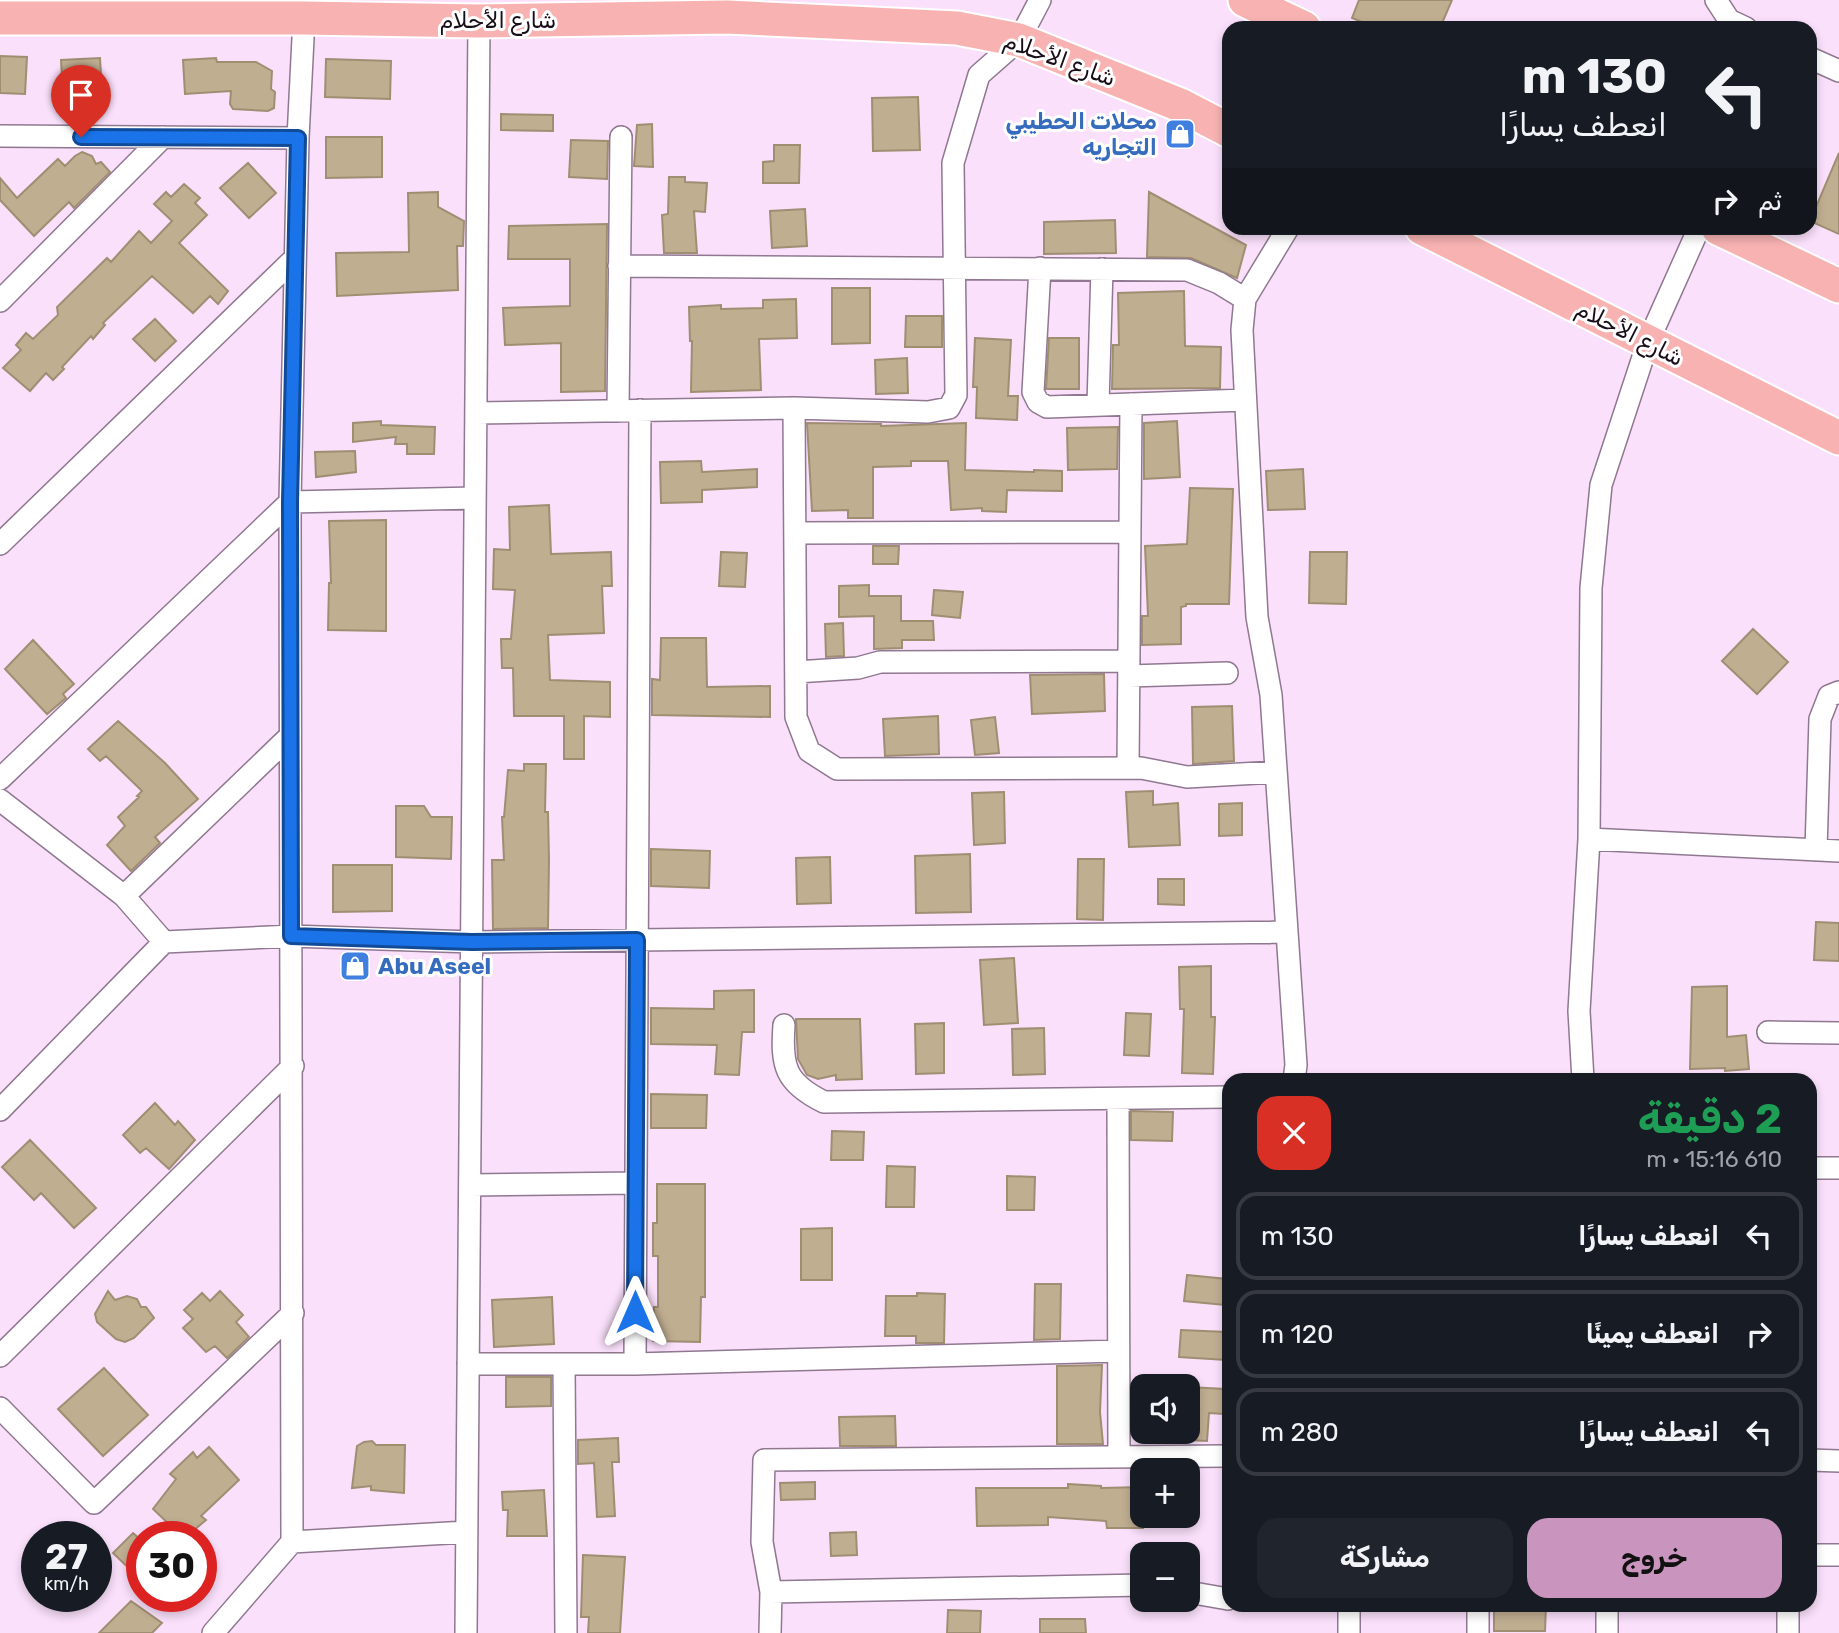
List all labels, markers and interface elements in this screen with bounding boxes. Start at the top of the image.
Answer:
street label: شارع الأحلام [440,6,556,36]
street label: شارع الأحلام [1000,26,1120,94]
text: 130 m [1522,47,1667,105]
icon: left [1691,49,1782,140]
pin [51,65,111,137]
icon: arrive [62,76,100,114]
text: انعطف يسارًا [1499,106,1667,144]
place label: محلات الحطيبي التجاريه [1005,107,1157,161]
shop icon: محلات الحطيبي التجاريه [1163,117,1197,151]
icon: right [1706,182,1744,220]
text: ثم [1758,186,1782,217]
street label: شارع الأحلام [1571,294,1688,374]
shop icon: Abu Aseel [338,949,372,983]
place label: Abu Aseel [378,952,491,980]
text: 2 دقيقة [1638,1094,1782,1144]
button: close [1257,1096,1331,1170]
text: 610 m · 15:16 [1646,1145,1782,1173]
icon: left [1740,1217,1778,1255]
text: 130 m [1261,1221,1334,1252]
text: انعطف يسارًا [1578,1221,1719,1252]
position arrow [598,1275,672,1349]
icon: right [1740,1315,1778,1353]
text: 120 m [1261,1319,1333,1350]
text: انعطف يمينًا [1586,1319,1719,1350]
map controls [1130,1374,1200,1612]
button: sound [1130,1374,1200,1444]
icon: left [1740,1413,1778,1451]
text: 280 m [1261,1417,1339,1448]
text: انعطف يسارًا [1578,1417,1719,1448]
button: + [1130,1458,1200,1528]
button: مشاركة [1257,1518,1513,1598]
button: خروج [1527,1518,1782,1598]
speed limit sign: 30 [126,1521,217,1612]
text: 27 [45,1536,88,1578]
button: − [1130,1542,1200,1612]
text: km/h [44,1573,89,1595]

